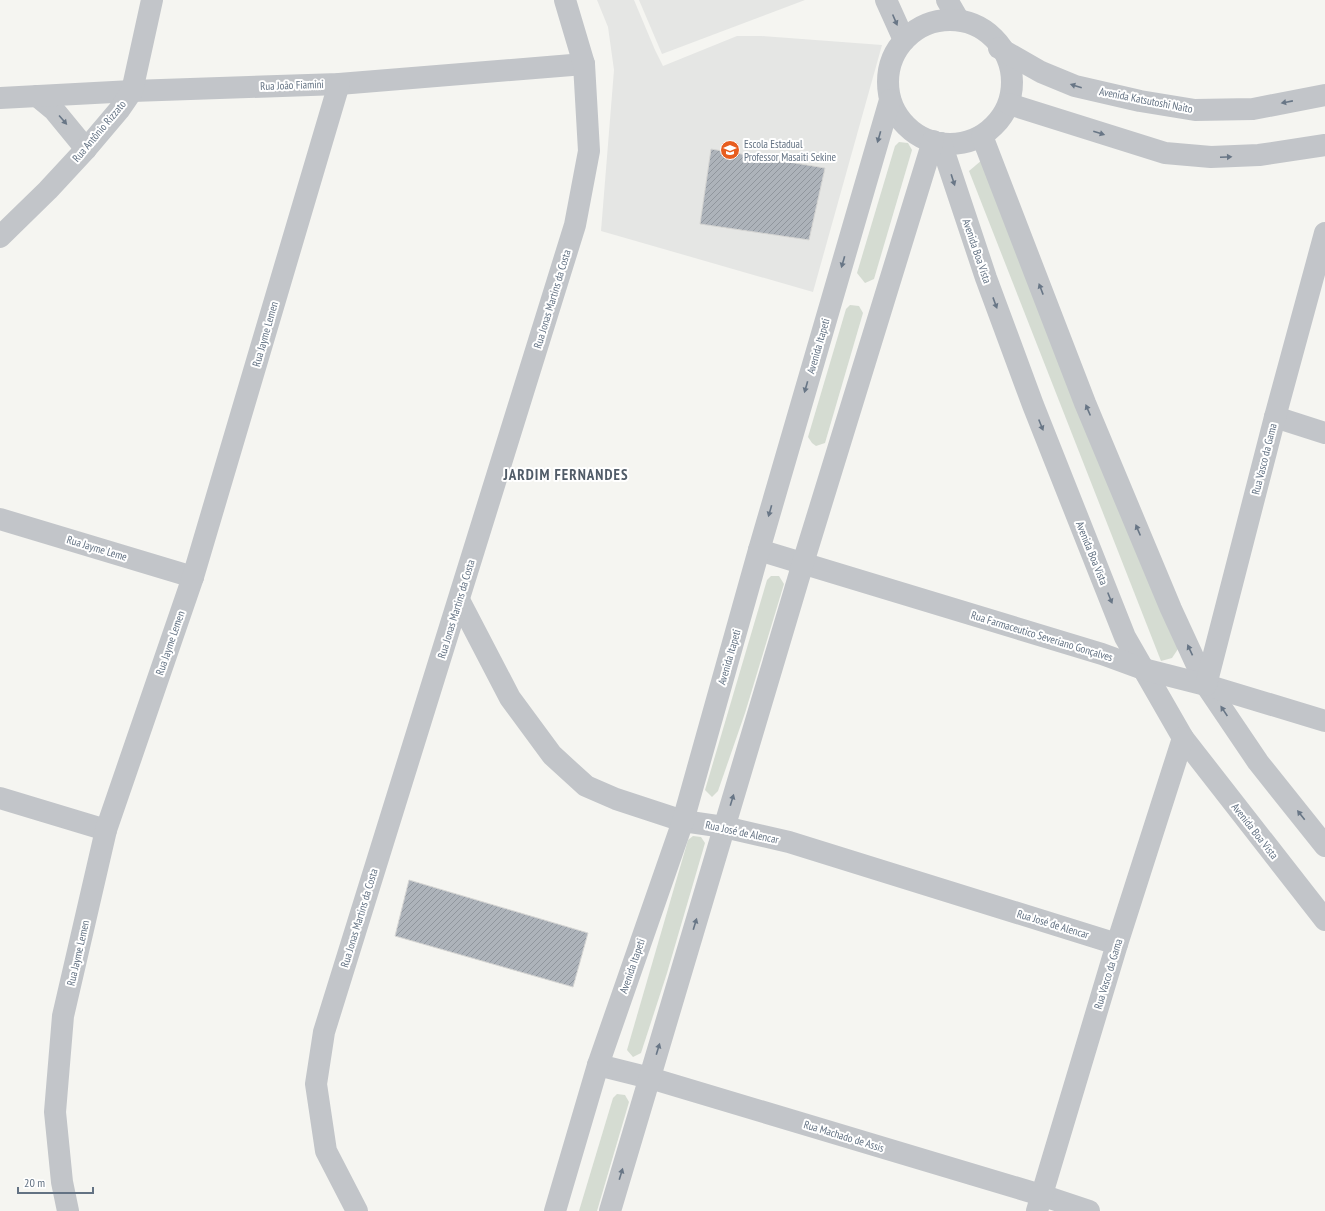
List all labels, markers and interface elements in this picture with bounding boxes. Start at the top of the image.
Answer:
one-way arrow [892,15,898,26]
street label: Rua João Fiamini [260,77,324,93]
one-way arrow [1070,83,1082,89]
street label: Avenida Katsutoshi Naito [1098,84,1194,116]
street label: Rua Antônio Rizzato [69,97,129,165]
one-way arrow [1281,100,1293,106]
one-way arrow [59,115,68,126]
one-way arrow [1093,130,1105,136]
one-way arrow [876,131,882,143]
place label: Escola Estadual Professor Masaiti Sekine [744,137,837,164]
school or university icon: Escola Estadual Professor Masaiti Sekine [719,139,741,161]
one-way arrow [1220,153,1232,160]
one-way arrow [950,174,956,186]
street label: Avenida Boa Vista [959,217,995,285]
street label: Rua Jonas Martins da Costa [530,248,574,350]
one-way arrow [839,255,845,268]
one-way arrow [1038,283,1044,295]
one-way arrow [992,298,998,310]
street label: Rua Jayme Lemen [249,300,281,368]
street label: Avenida Itapeti [803,317,833,375]
one-way arrow [803,381,809,393]
one-way arrow [1085,405,1091,416]
one-way arrow [1038,419,1044,431]
street label: Rua Vasco da Gama [1248,422,1280,496]
district label: JARDIM FERNANDES [502,465,629,484]
one-way arrow [767,506,773,518]
street label: Avenida Boa Vista [1073,519,1111,587]
one-way arrow [1135,524,1141,536]
street label: Rua Jayme Leme [65,532,129,564]
street label: Rua Jonas Martins da Costa [434,558,478,660]
one-way arrow [1107,592,1113,604]
street label: Rua Farmaceutico Severiano Gonçalves [969,608,1115,664]
street label: Rua Jayme Lemen [152,609,188,677]
street label: Avenida Itapeti [714,628,744,686]
one-way arrow [1187,644,1193,655]
one-way arrow [1220,706,1228,716]
one-way arrow [729,794,735,806]
street label: Avenida Boa Vista [1229,800,1281,862]
one-way arrow [1296,810,1305,821]
street label: Rua José de Alencar [704,817,780,847]
street label: Rua Jonas Martins da Costa [337,867,381,969]
street label: Rua José de Alencar [1015,906,1091,942]
one-way arrow [692,918,698,930]
street label: Rua Jayme Lemen [64,919,92,987]
street label: Avenida Itapeti [616,937,648,995]
street label: Rua Vasco da Gama [1091,937,1125,1011]
one-way arrow [655,1043,661,1055]
street label: Rua Machado de Assis [802,1117,886,1155]
one-way arrow [618,1167,624,1179]
scale bar [18,1169,93,1195]
text: 20 m [24,1175,45,1190]

